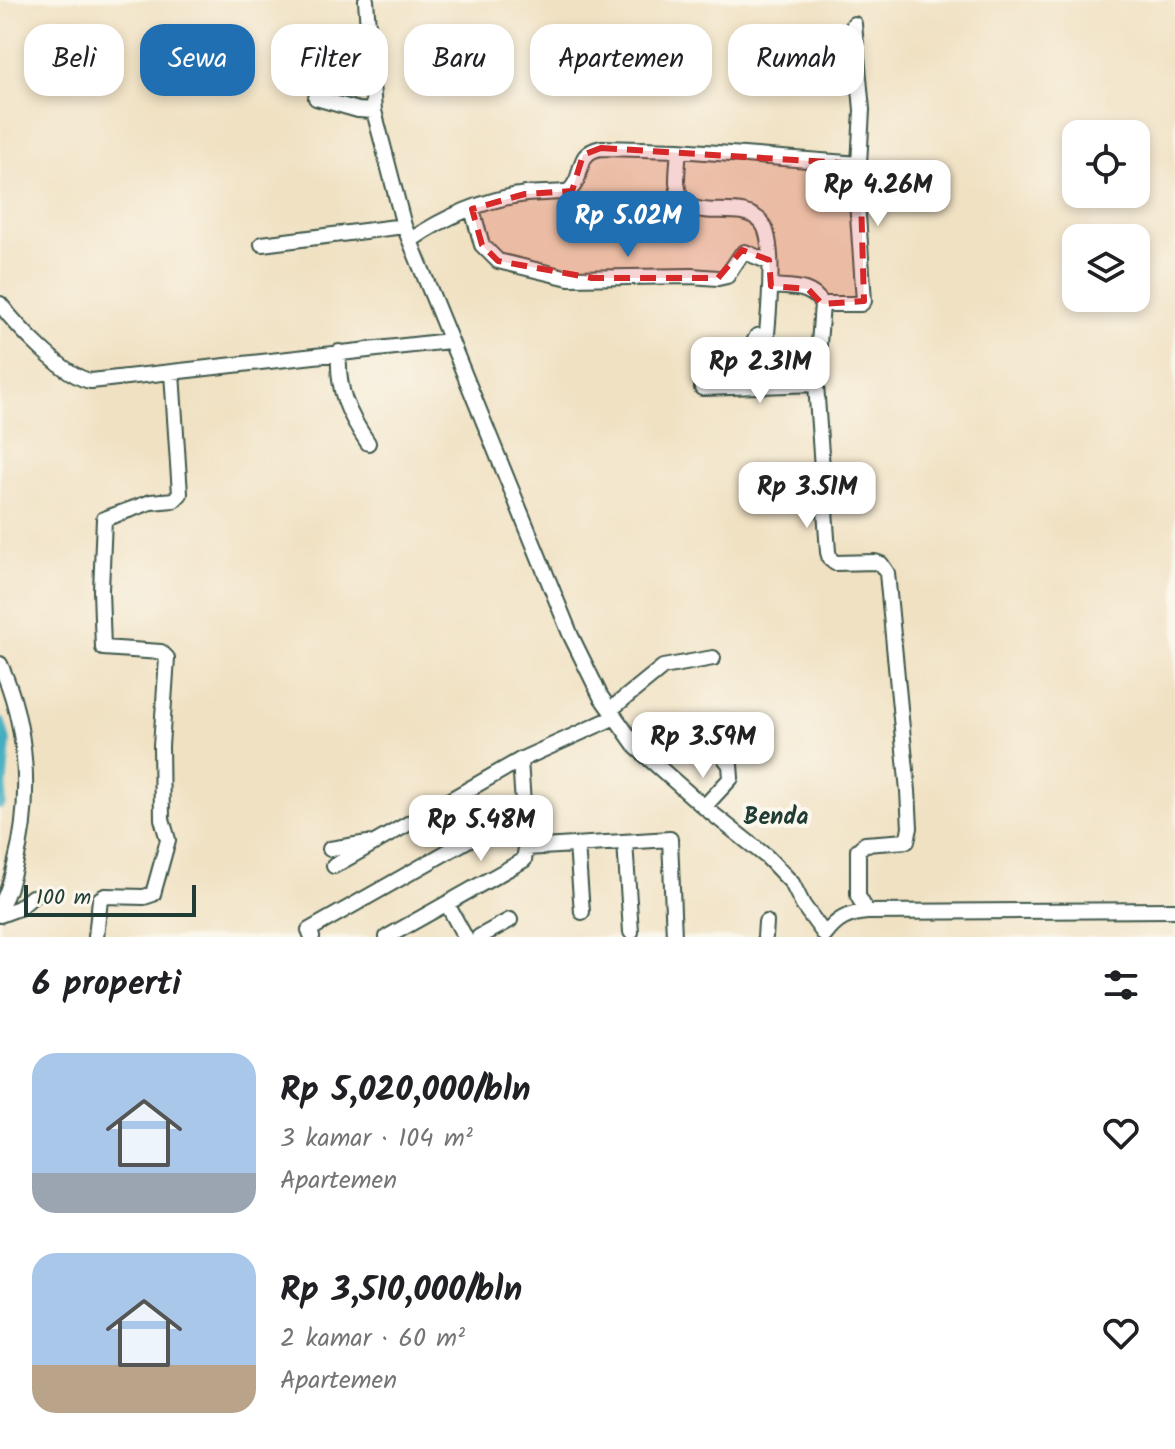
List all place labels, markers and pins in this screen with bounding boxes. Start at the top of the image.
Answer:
pin: Rp 4.26M [795,160,961,228]
pin: Rp 5.02M [545,191,711,259]
pin: Rp 2.31M [677,337,843,405]
pin: Rp 3.51M [724,462,890,530]
pin: Rp 3.59M [620,712,786,780]
pin: Rp 5.48M [398,795,564,863]

